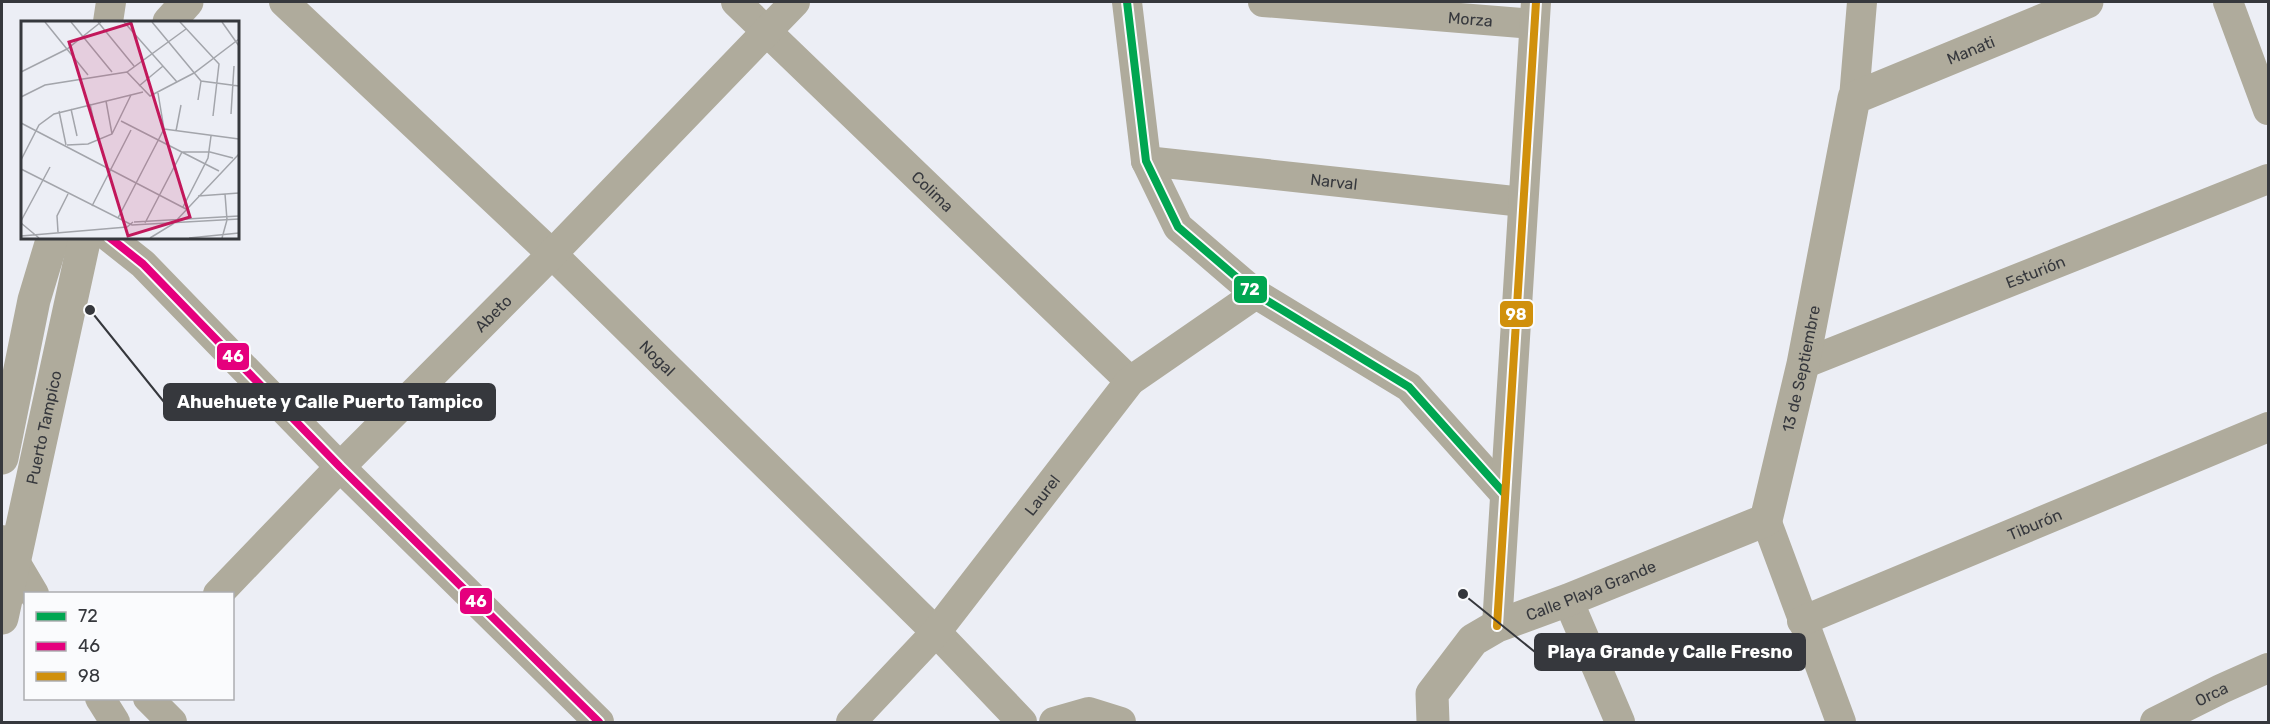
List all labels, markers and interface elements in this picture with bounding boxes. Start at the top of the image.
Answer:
street label: Morza [1447,8,1494,30]
inset map [21,21,238,238]
street label: Manati [1944,32,1997,68]
street label: Colima [908,167,958,216]
street label: Narval [1309,169,1358,193]
street label: Esturión [2003,251,2068,292]
line badge: 72 [1233,275,1268,304]
text: 72 [1240,280,1260,299]
street label: Abeto [471,291,515,336]
line badge: 98 [1499,300,1534,328]
street label: 13 de Septiembre [1778,304,1824,434]
text: 98 [1505,305,1527,324]
street label: Nogal [636,336,679,380]
line badge: 46 [216,342,250,371]
text: 46 [222,347,244,366]
street label: Puerto Tampico [22,369,65,486]
callout: Ahuehuete y Calle Puerto Tampico [164,384,495,420]
text: Ahuehuete y Calle Puerto Tampico [177,391,483,413]
street label: Laurel [1020,471,1064,519]
street label: Tiburón [2005,504,2065,544]
street label: Calle Playa Grande [1523,556,1659,624]
line badge: 46 [459,587,493,615]
legend [24,592,234,700]
text: 46 [465,592,487,611]
text: 72 [78,605,98,627]
callout: Playa Grande y Calle Fresno [1535,634,1805,670]
text: 46 [78,635,100,657]
text: Playa Grande y Calle Fresno [1547,641,1793,663]
text: 98 [78,665,100,687]
street label: Orca [2192,678,2231,710]

